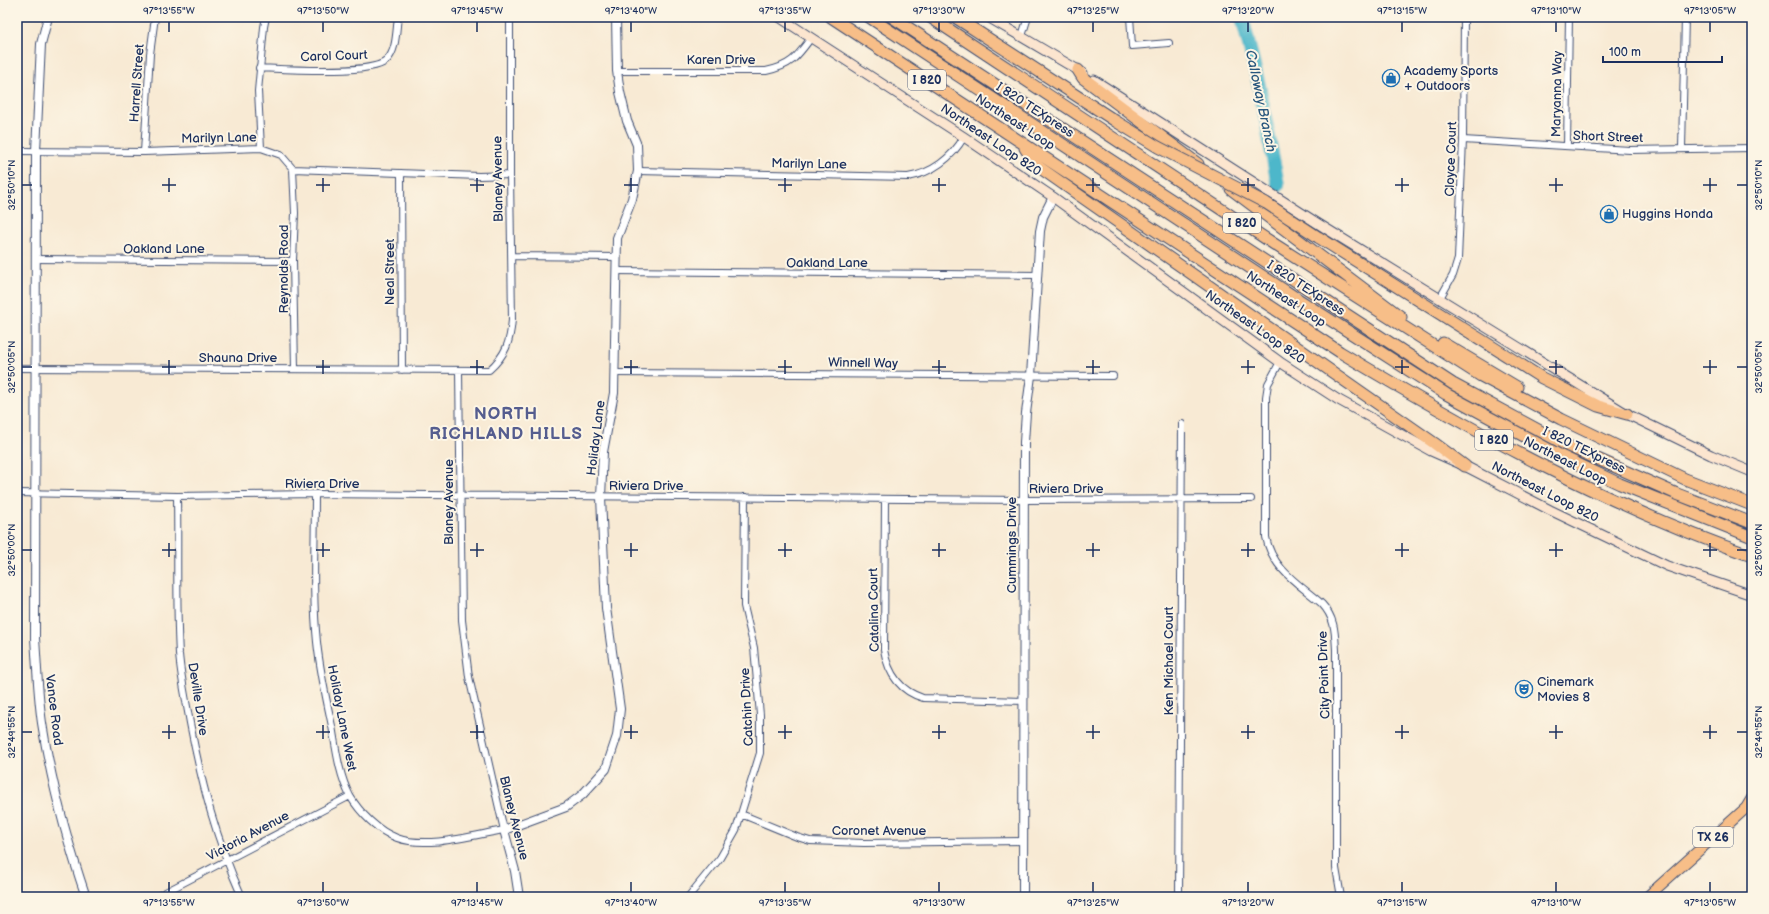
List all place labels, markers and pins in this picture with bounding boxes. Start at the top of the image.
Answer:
place label: Academy Sports + Outdoors [1404,63,1499,94]
shop icon: Academy Sports + Outdoors [1381,68,1401,88]
shop icon: Huggins Honda [1599,204,1619,224]
place label: Huggins Honda [1622,206,1713,222]
place label: Cinemark Movies 8 [1537,674,1594,705]
theatre icon: Cinemark Movies 8 [1514,679,1534,699]

